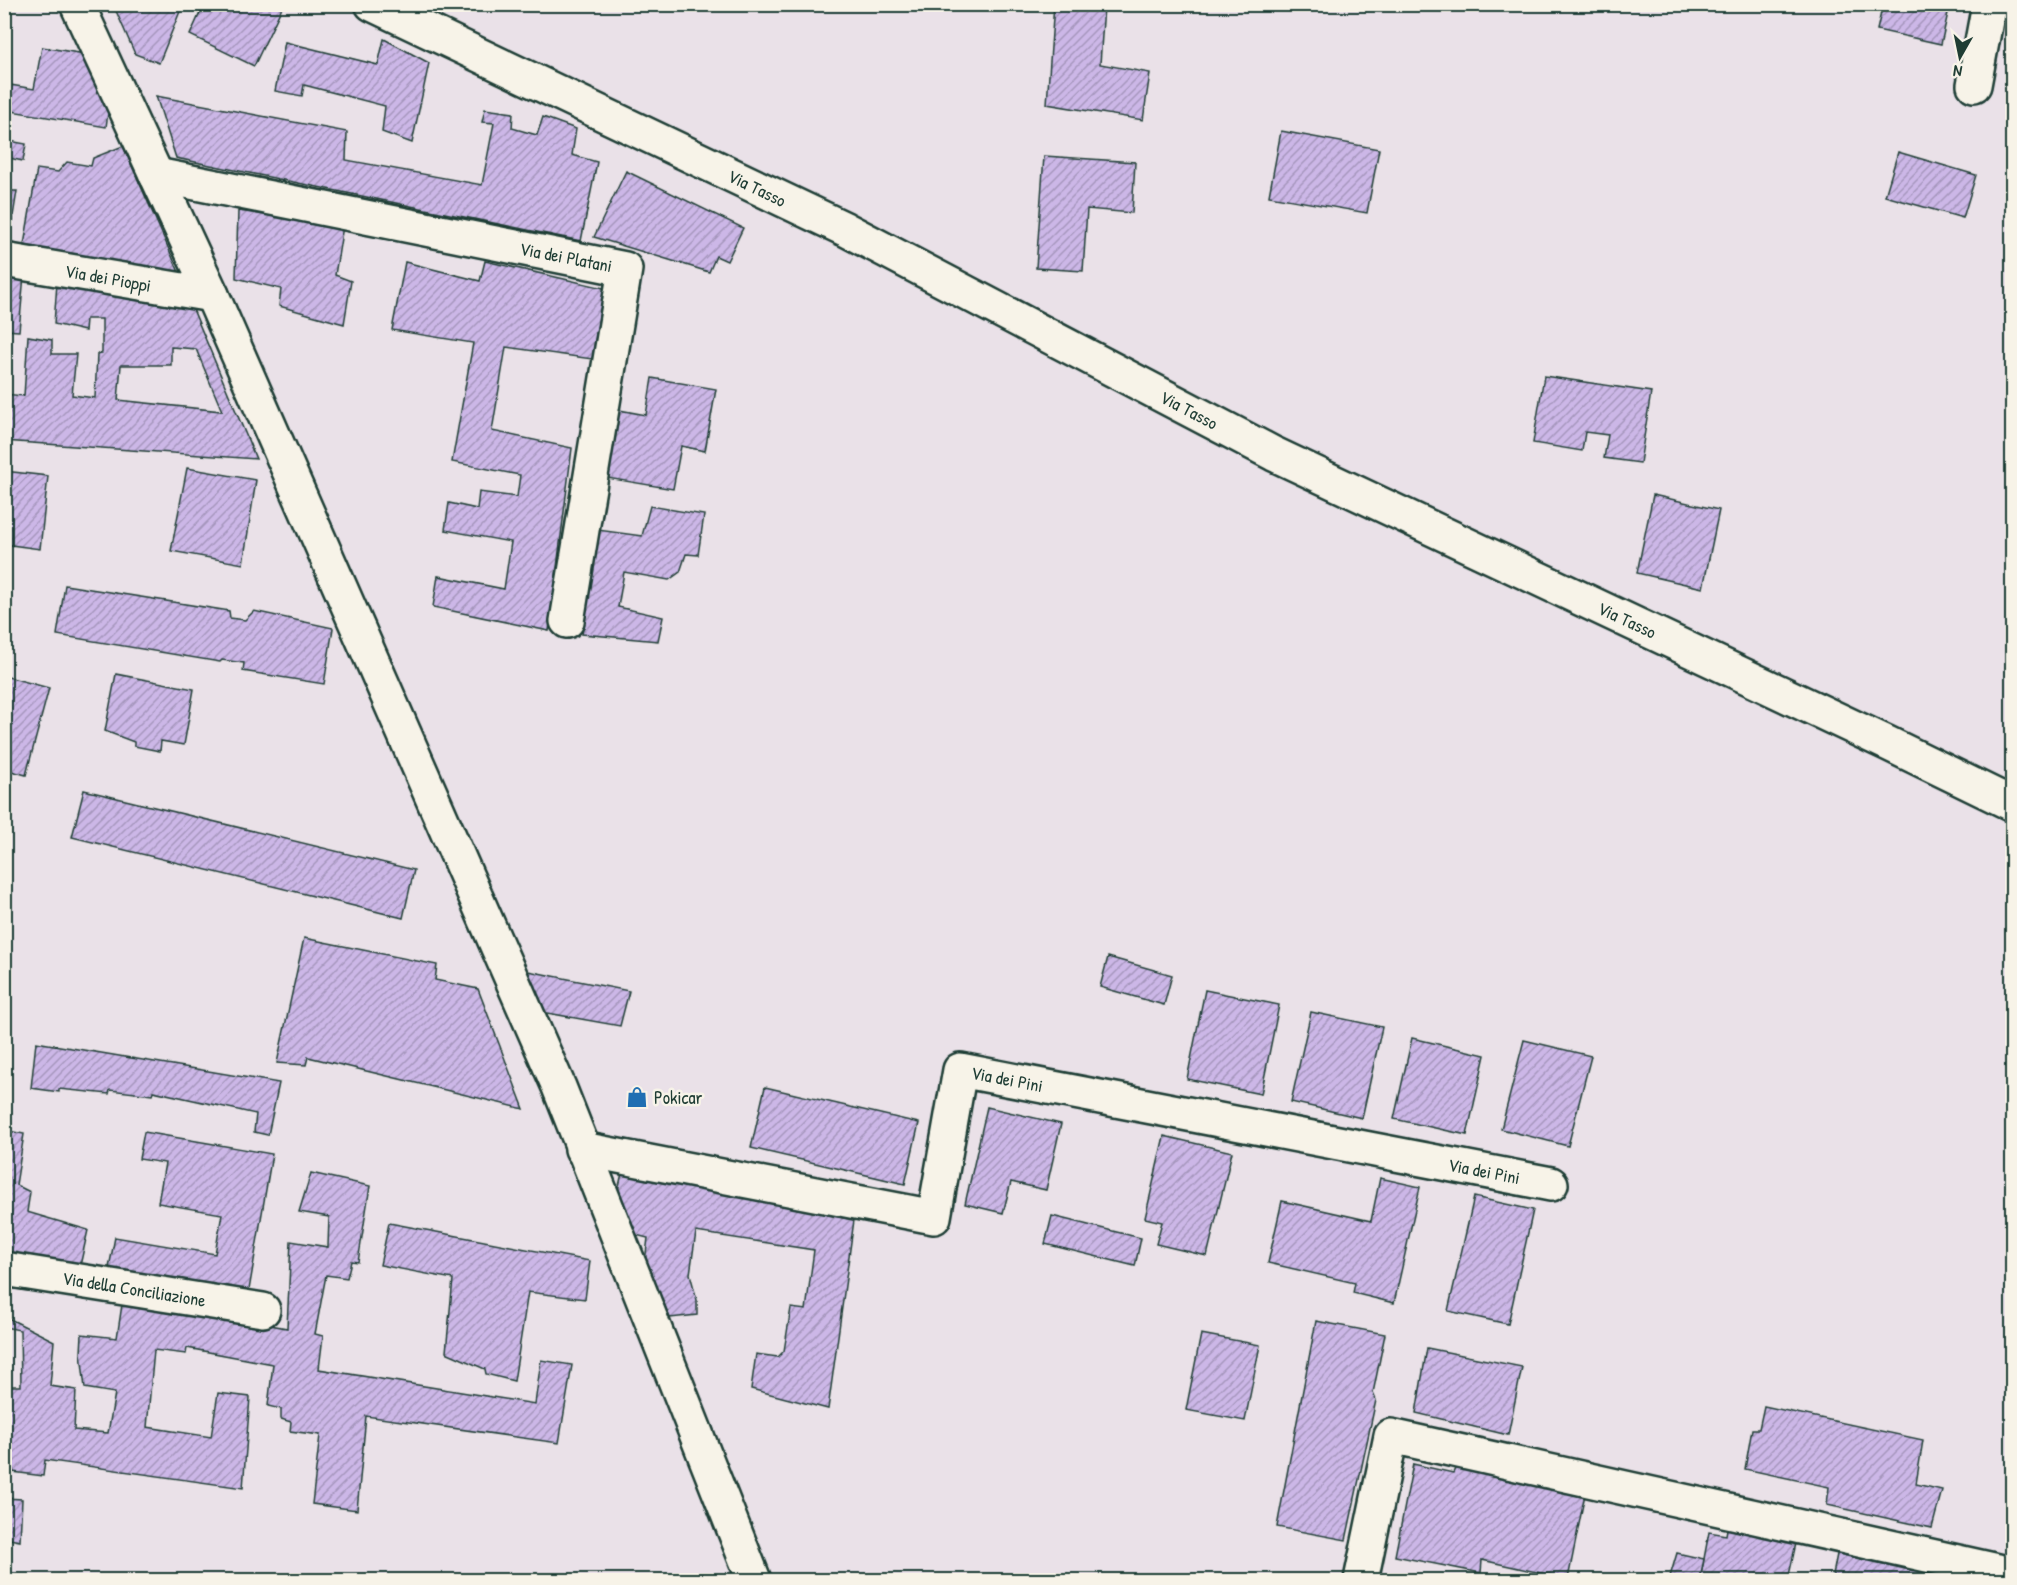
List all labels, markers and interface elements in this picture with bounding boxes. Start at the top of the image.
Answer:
north arrow [1930,27,1990,87]
text: N [1951,60,1964,83]
street label: Via Tasso [724,163,790,213]
street label: Via dei Platani [518,236,614,278]
street label: Via dei Pioppi [63,258,153,298]
street label: Via Tasso [1156,384,1222,436]
street label: Via Tasso [1594,596,1660,644]
street label: Via dei Pini [969,1060,1045,1098]
shop icon: Pokicar [625,1085,649,1109]
place label: Pokicar [654,1085,702,1110]
street label: Via dei Pini [1446,1152,1522,1190]
street label: Via della Conciliazione [60,1265,208,1313]

